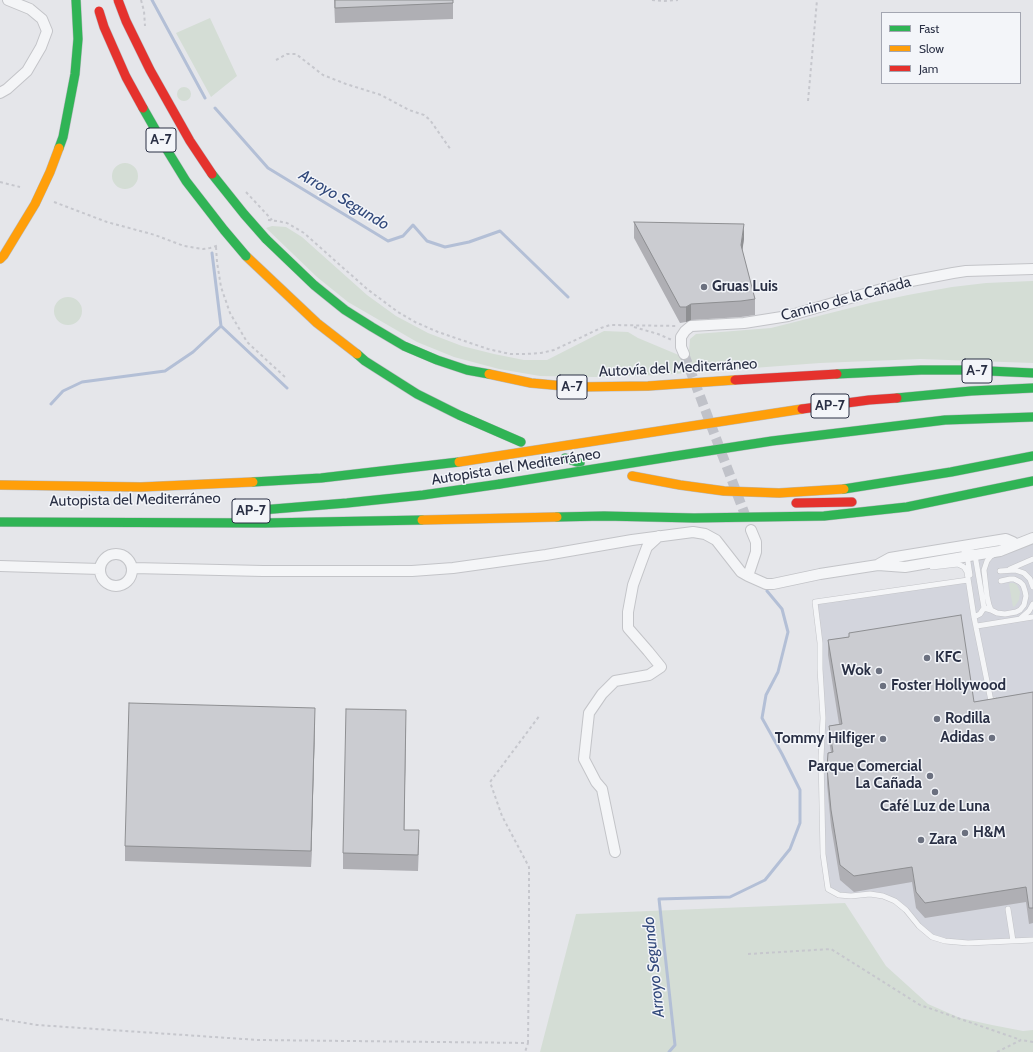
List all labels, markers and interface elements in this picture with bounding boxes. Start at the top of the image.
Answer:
legend [881,12,1021,84]
text: Fast [919,21,939,36]
text: Slow [919,41,944,56]
text: Jam [919,61,938,76]
road number: A-7 [146,128,176,152]
water label: Arroyo Segundo [296,166,392,234]
street label: Camino de la Cañada [779,273,913,325]
place label: Gruas Luis [712,278,778,296]
marker: Gruas Luis [699,282,709,292]
street label: Autovía del Mediterráneo [598,355,758,381]
road number: A-7 [962,359,992,383]
road number: A-7 [557,375,587,399]
road number: AP-7 [811,394,849,418]
street label: Autopista del Mediterráneo [430,445,602,489]
street label: Autopista del Mediterráneo [49,490,221,510]
road number: AP-7 [232,499,270,523]
place label: KFC [935,649,961,667]
marker: KFC [922,653,932,663]
place label: Wok [841,662,871,680]
marker: Wok [874,666,884,676]
place label: Foster Hollywood [891,677,1006,695]
marker: Foster Hollywood [878,681,888,691]
place label: Rodilla [945,710,990,728]
marker: Rodilla [932,714,942,724]
place label: Adidas [940,729,984,747]
place label: Tommy Hilfiger [775,730,875,748]
marker: Adidas [987,733,997,743]
marker: Tommy Hilfiger [878,734,888,744]
place label: Parque Comercial La Cañada [808,758,922,793]
marker: Parque Comercial La Cañada [925,771,935,781]
marker: Café Luz de Luna [930,787,940,797]
place label: Café Luz de Luna [880,798,990,816]
place label: H&M [973,824,1006,842]
marker: H&M [960,828,970,838]
place label: Zara [929,831,957,849]
marker: Zara [916,835,926,845]
water label: Arroyo Segundo [639,915,669,1019]

